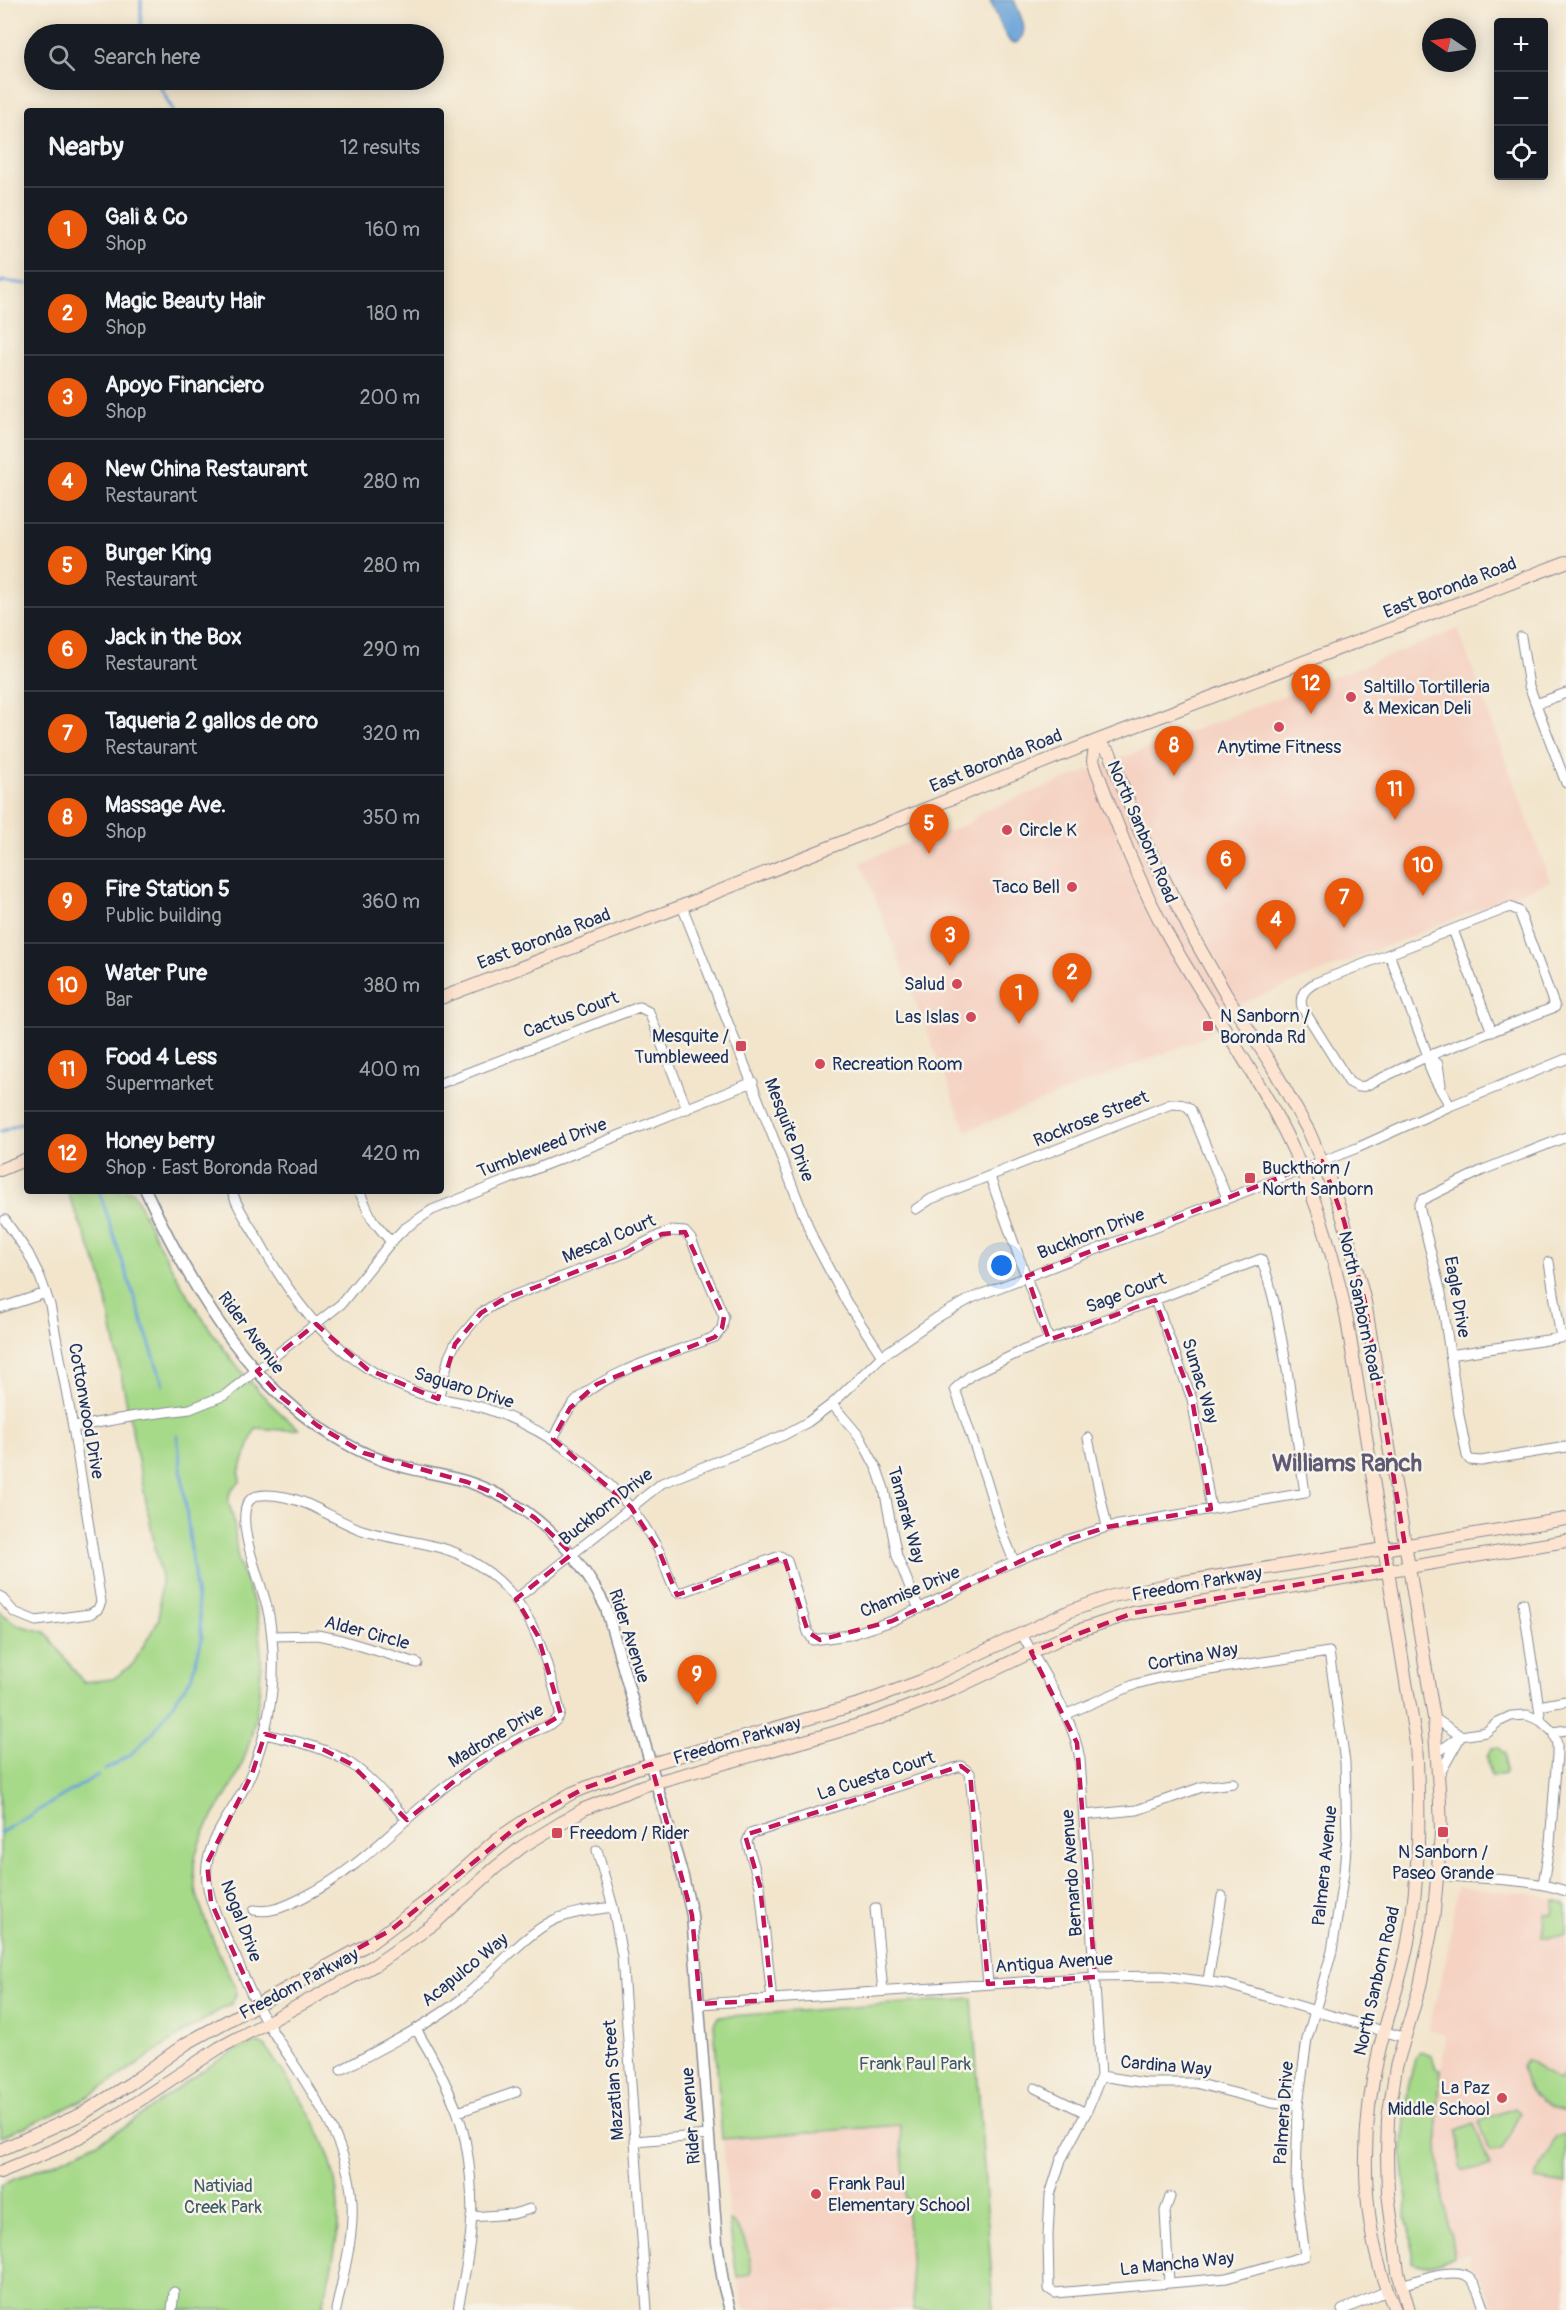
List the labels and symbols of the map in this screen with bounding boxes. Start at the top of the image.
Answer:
north arrow [1422,18,1476,72]
street label: East Boronda Road [1380,552,1520,624]
pin: 12 [1292,664,1330,714]
place label: Saltillo Tortilleria & Mexican Deli [1363,676,1490,720]
marker: Saltillo Tortilleria & Mexican Deli [1344,690,1358,704]
marker: Anytime Fitness [1272,720,1286,734]
street label: East Boronda Road [926,724,1066,798]
pin: 8 [1154,726,1194,776]
place label: Anytime Fitness [1217,736,1341,759]
street label: North Sanborn Road [1102,757,1182,907]
pin: 11 [1376,770,1414,820]
pin: 5 [910,804,948,854]
place label: Circle K [1019,819,1077,842]
marker: Circle K [1000,823,1014,837]
pin: 6 [1206,840,1246,890]
pin: 10 [1404,846,1442,896]
place label: Taco Bell [992,876,1060,899]
pin: 7 [1324,878,1364,928]
marker: Taco Bell [1065,880,1079,894]
pin: 4 [1256,900,1296,950]
street label: East Boronda Road [474,903,614,975]
pin: 3 [930,916,970,966]
pin: 2 [1052,954,1092,1003]
place label: Salud [904,973,945,996]
pin: 1 [1000,974,1038,1024]
marker: Salud [950,977,964,991]
street label: Cactus Court [520,986,623,1044]
place label: N Sanborn / Boronda Rd [1220,1005,1310,1049]
place label: Las Islas [895,1006,959,1029]
marker: Las Islas [964,1010,978,1024]
marker: N Sanborn / Boronda Rd [1201,1019,1215,1033]
place label: Mesquite / Tumbleweed [634,1025,729,1069]
marker: Mesquite / Tumbleweed [734,1039,748,1053]
place label: Recreation Room [832,1053,962,1076]
marker: Recreation Room [813,1057,827,1071]
street label: Mesquite Drive [759,1075,819,1185]
street label: Rockrose Street [1030,1085,1153,1153]
street label: Tumbleweed Drive [474,1113,610,1183]
place label: Buckthorn / North Sanborn [1262,1157,1374,1201]
marker: Buckthorn / North Sanborn [1243,1171,1257,1185]
street label: Buckhorn Drive [1034,1203,1148,1265]
street label: Mescal Court [559,1209,660,1269]
street label: North Sanborn Road [1333,1229,1387,1383]
your location [987,1251,1016,1280]
street label: Eagle Drive [1439,1254,1475,1340]
street label: Sage Court [1083,1267,1170,1319]
street label: Rider Avenue [213,1287,289,1379]
street label: Sumac Way [1176,1336,1224,1427]
street label: Cottonwood Drive [63,1341,109,1481]
street label: Saguaro Drive [411,1362,517,1414]
district label: Williams Ranch [1272,1449,1422,1478]
street label: Buckhorn Drive [554,1463,658,1551]
street label: Tamarak Way [882,1464,930,1566]
street label: Chamise Drive [857,1561,964,1623]
street label: Freedom Parkway [1130,1561,1264,1607]
street label: Rider Avenue [603,1586,655,1686]
street label: Alder Circle [322,1611,412,1655]
street label: Cortina Way [1146,1638,1240,1676]
pin: 9 [678,1656,716,1705]
street label: Madrone Drive [444,1699,548,1773]
street label: Freedom Parkway [670,1712,804,1770]
street label: La Cuesta Court [814,1746,939,1806]
street label: Palmera Avenue [1307,1805,1343,1927]
street label: Bernardo Avenue [1056,1808,1088,1937]
place label: Freedom / Rider [569,1822,690,1845]
marker: N Sanborn / Paseo Grande [1436,1825,1450,1839]
marker: Freedom / Rider [550,1826,564,1840]
place label: N Sanborn / Paseo Grande [1392,1841,1494,1885]
street label: Nogal Drive [215,1877,267,1965]
street label: North Sanborn Road [1349,1904,1405,2058]
street label: Acapulco Way [417,1928,513,2012]
street label: Freedom Parkway [235,1943,363,2025]
street label: Antigua Avenue [994,1947,1114,1979]
street label: Mazatlan Street [598,2018,630,2141]
street label: Cardina Way [1120,2051,1213,2081]
park label: Frank Paul Park [859,2053,972,2076]
street label: Palmera Drive [1269,2060,1299,2166]
street label: Rider Avenue [676,2067,706,2165]
place label: La Paz Middle School [1387,2077,1490,2121]
marker: La Paz Middle School [1495,2091,1509,2105]
place label: Frank Paul Elementary School [828,2173,970,2217]
park label: Nativiad Creek Park [184,2175,262,2219]
marker: Frank Paul Elementary School [809,2187,823,2201]
street label: La Mancha Way [1119,2247,1236,2281]

